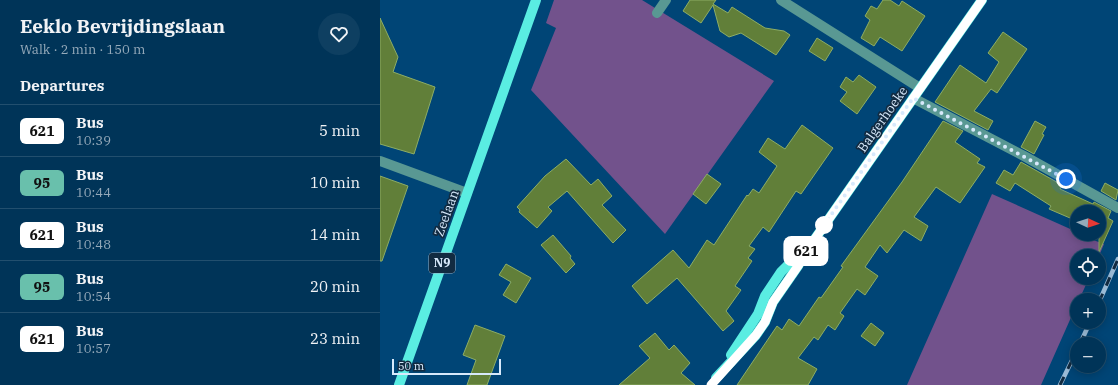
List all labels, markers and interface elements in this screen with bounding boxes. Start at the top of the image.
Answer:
button: heart [318,13,360,55]
text: Eeklo Bevrijdingslaan [20,14,225,38]
text: Walk · 2 min · 150 m [20,41,145,58]
text: Departures [20,76,104,95]
street label: Balgerhoeke [854,83,911,155]
text: Bus [76,113,104,132]
text: 5 min [319,121,360,140]
text: 621 [29,122,55,140]
text: 10:39 [76,132,111,149]
text: Bus [76,165,104,184]
your location [1056,169,1076,189]
text: 10 min [310,173,360,192]
text: 95 [34,174,50,192]
text: 10:44 [76,184,111,201]
street label: Zeelaan [430,187,463,239]
north arrow [1070,205,1106,241]
map controls [1070,205,1106,373]
unlabelled marker [815,216,833,234]
text: Bus [76,217,104,236]
text: 14 min [310,225,360,244]
text: 621 [29,226,55,244]
text: 10:48 [76,236,111,253]
line badge: 621 [783,238,829,264]
text: 621 [793,242,819,260]
button: locate [1070,249,1106,285]
road number: N9 [429,253,455,273]
text: Bus [76,269,104,288]
text: 20 min [310,277,360,296]
text: 95 [34,278,50,296]
text: 10:54 [76,288,111,305]
button: + [1070,293,1106,329]
text: Bus [76,321,104,340]
text: 23 min [310,329,360,348]
text: 621 [29,330,55,348]
button: − [1070,337,1106,373]
text: 10:57 [76,340,111,357]
scale bar [392,357,501,376]
text: 50 m [398,359,424,373]

